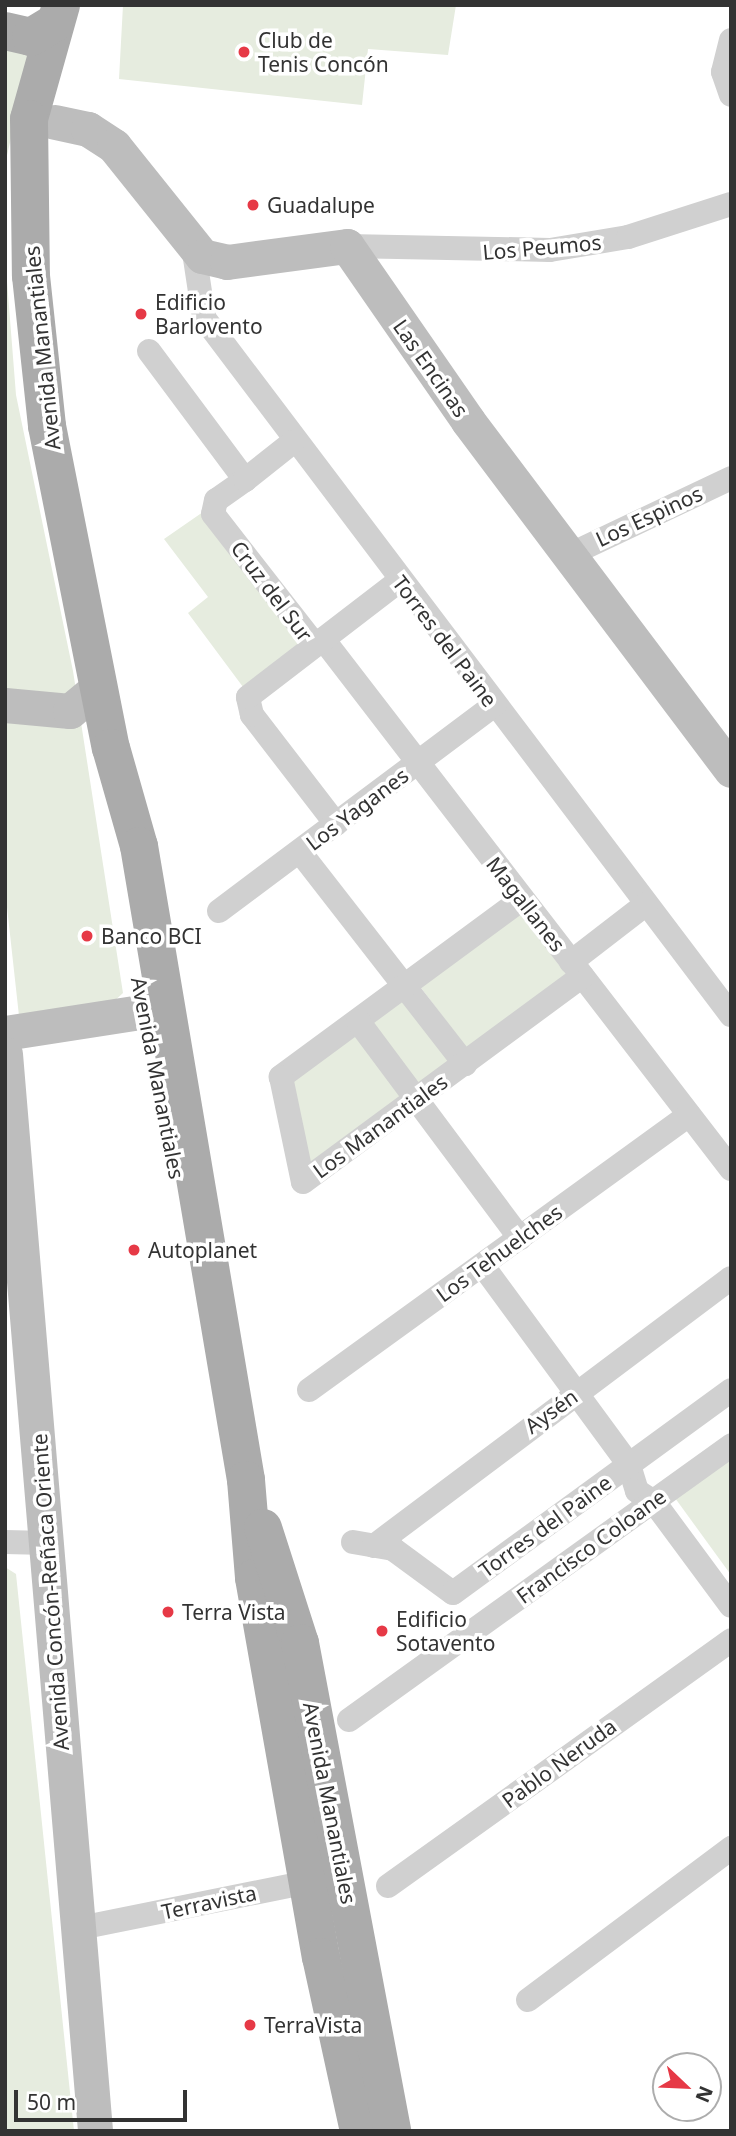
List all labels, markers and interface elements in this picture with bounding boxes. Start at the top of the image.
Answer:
place label: Club de Tenis Concón [258,27,389,77]
marker: Club de Tenis Concón [236,44,252,60]
place label: Guadalupe [267,192,375,218]
marker: Guadalupe [245,197,261,213]
street label: Los Peumos [482,229,602,265]
street label: Avenida Manantiales [19,245,65,451]
place label: Edificio Barlovento [155,289,263,339]
marker: Edificio Barlovento [133,306,149,322]
street label: Las Encinas [388,314,474,422]
street label: Los Espinos [592,480,706,552]
street label: Cruz del Sur [226,536,318,646]
street label: Torres del Paine [388,570,502,712]
street label: Los Yaganes [301,762,413,856]
street label: Magallanes [481,852,571,956]
place label: Banco BCI [101,923,202,949]
marker: Banco BCI [79,928,95,944]
street label: Avenida Manantiales [126,975,190,1181]
street label: Los Manantiales [308,1069,452,1183]
street label: Los Tehuelches [431,1199,567,1307]
place label: Autoplanet [148,1237,257,1263]
marker: Autoplanet [126,1242,142,1258]
street label: Aysén [520,1383,582,1439]
street label: Avenida Concón-Reñaca Oriente [26,1433,74,1751]
street label: Torres del Paine [474,1469,616,1583]
street label: Francisco Coloane [511,1483,671,1609]
place label: Terra Vista [182,1599,286,1625]
marker: Terra Vista [160,1604,176,1620]
place label: Edificio Sotavento [396,1606,495,1656]
marker: Edificio Sotavento [374,1623,390,1639]
street label: Avenida Manantiales [298,1700,362,1906]
street label: Pablo Neruda [497,1713,621,1813]
street label: Terravista [159,1880,259,1924]
place label: TerraVista [264,2012,362,2038]
marker: TerraVista [242,2017,258,2033]
north arrow [652,2052,722,2122]
scale bar [18,2076,191,2120]
text: N [690,2082,719,2107]
text: 50 m [27,2088,76,2116]

